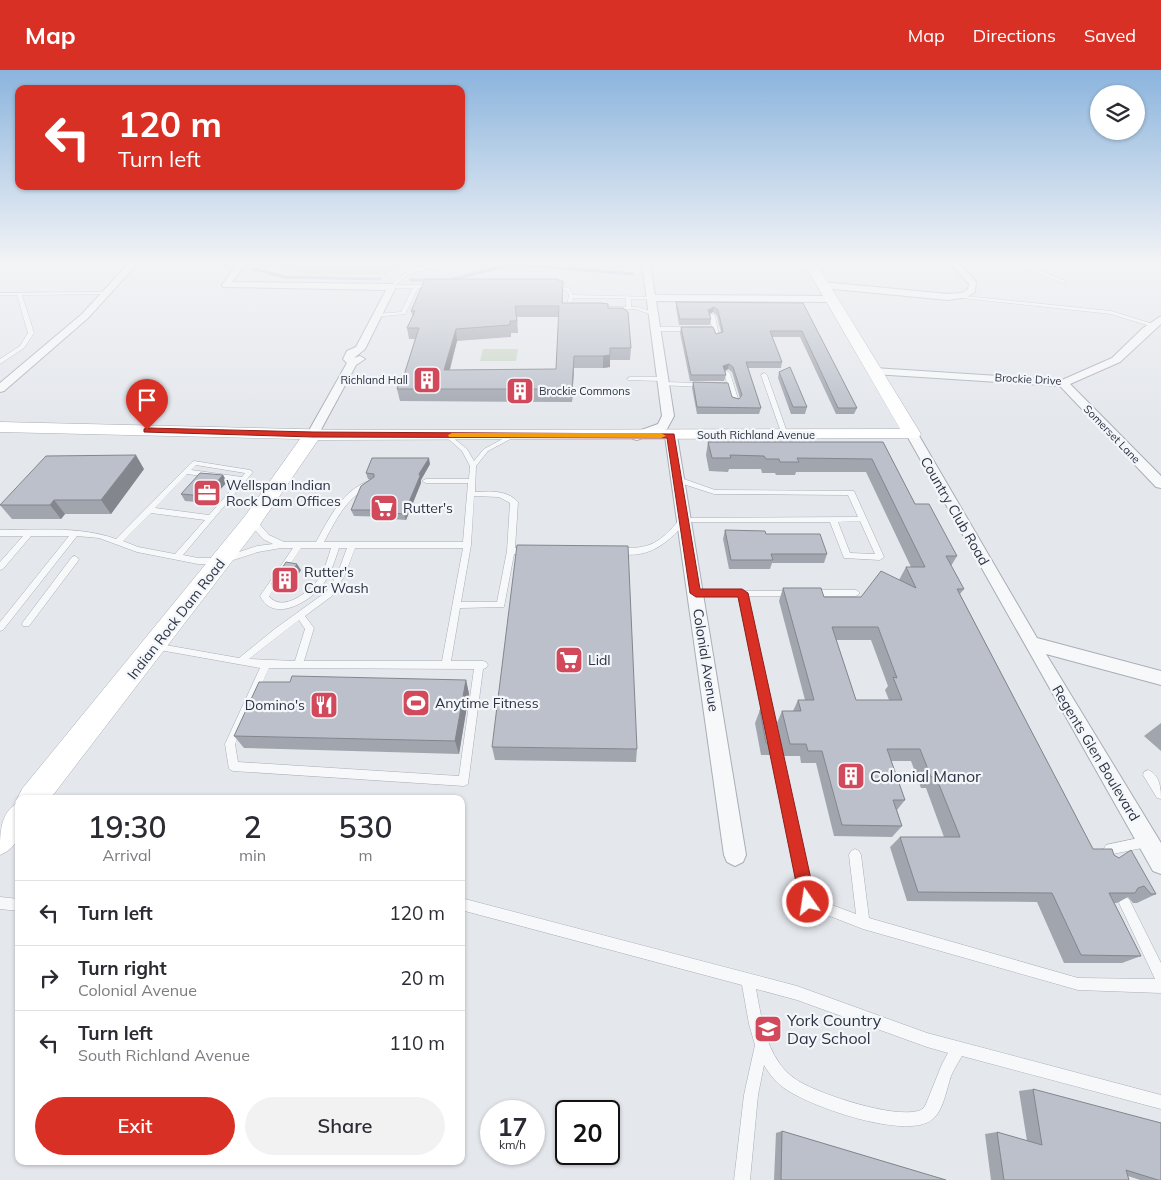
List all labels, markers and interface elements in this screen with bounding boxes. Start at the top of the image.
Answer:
text: Map [25,20,76,50]
text: Map [908,24,945,47]
text: Directions [973,24,1056,47]
text: Saved [1084,24,1136,47]
map controls [1090,85,1145,140]
button: layers [1090,85,1145,140]
text: 120 m [118,102,222,146]
icon: left [35,105,100,170]
text: Turn left [118,145,201,173]
building icon: Richland Hall [412,365,442,395]
street label: Brockie Drive [994,370,1062,388]
place label: Richland Hall [340,373,408,387]
building icon: Brockie Commons [505,376,535,406]
pin [126,379,168,430]
place label: Brockie Commons [539,384,630,398]
icon: arrive [133,386,161,414]
street label: Somerset Lane [1081,402,1143,466]
street label: South Richland Avenue [697,428,815,442]
street label: Country Club Road [917,454,993,568]
place label: Wellspan Indian Rock Dam Offices [226,476,341,510]
office icon: Wellspan Indian Rock Dam Offices [192,478,222,508]
supermarket icon: Rutter's [369,493,399,523]
place label: Rutter's [403,499,453,517]
street label: Indian Rock Dam Road [123,555,229,683]
place label: Rutter's Car Wash [304,563,369,597]
building icon: Rutter's Car Wash [270,565,300,595]
street label: Colonial Avenue [689,607,723,713]
supermarket icon: Lidl [554,645,584,675]
place label: Lidl [588,651,611,669]
street label: Regents Glen Boulevard [1048,682,1144,824]
sports icon: Anytime Fitness [401,688,431,718]
restaurant icon: Domino's [309,690,339,720]
place label: Anytime Fitness [435,694,539,712]
place label: Domino's [245,696,305,714]
building icon: Colonial Manor [836,761,866,791]
place label: Colonial Manor [870,766,981,786]
text: 19:30 [87,808,167,846]
text: 2 [244,808,262,846]
text: 530 [339,808,393,846]
text: Arrival [103,845,151,865]
text: min [239,845,266,865]
text: m [359,845,373,865]
position arrow [781,875,833,927]
icon: left [35,899,63,927]
text: Turn left [78,901,153,925]
text: 120 m [389,901,445,925]
text: Turn right [78,956,167,980]
icon: right [35,964,63,992]
text: 20 m [401,966,445,990]
text: Colonial Avenue [78,980,197,1000]
place label: York Country Day School [786,1010,882,1048]
school or university icon: York Country Day School [753,1014,783,1044]
text: Turn left [78,1021,153,1045]
icon: left [35,1029,63,1057]
text: 110 m [389,1031,445,1055]
text: South Richland Avenue [78,1045,250,1065]
button: Exit [35,1097,235,1155]
button: Share [245,1097,445,1155]
speed limit sign: 20 [555,1100,620,1165]
text: 17 [497,1111,528,1142]
text: km/h [499,1137,526,1152]

